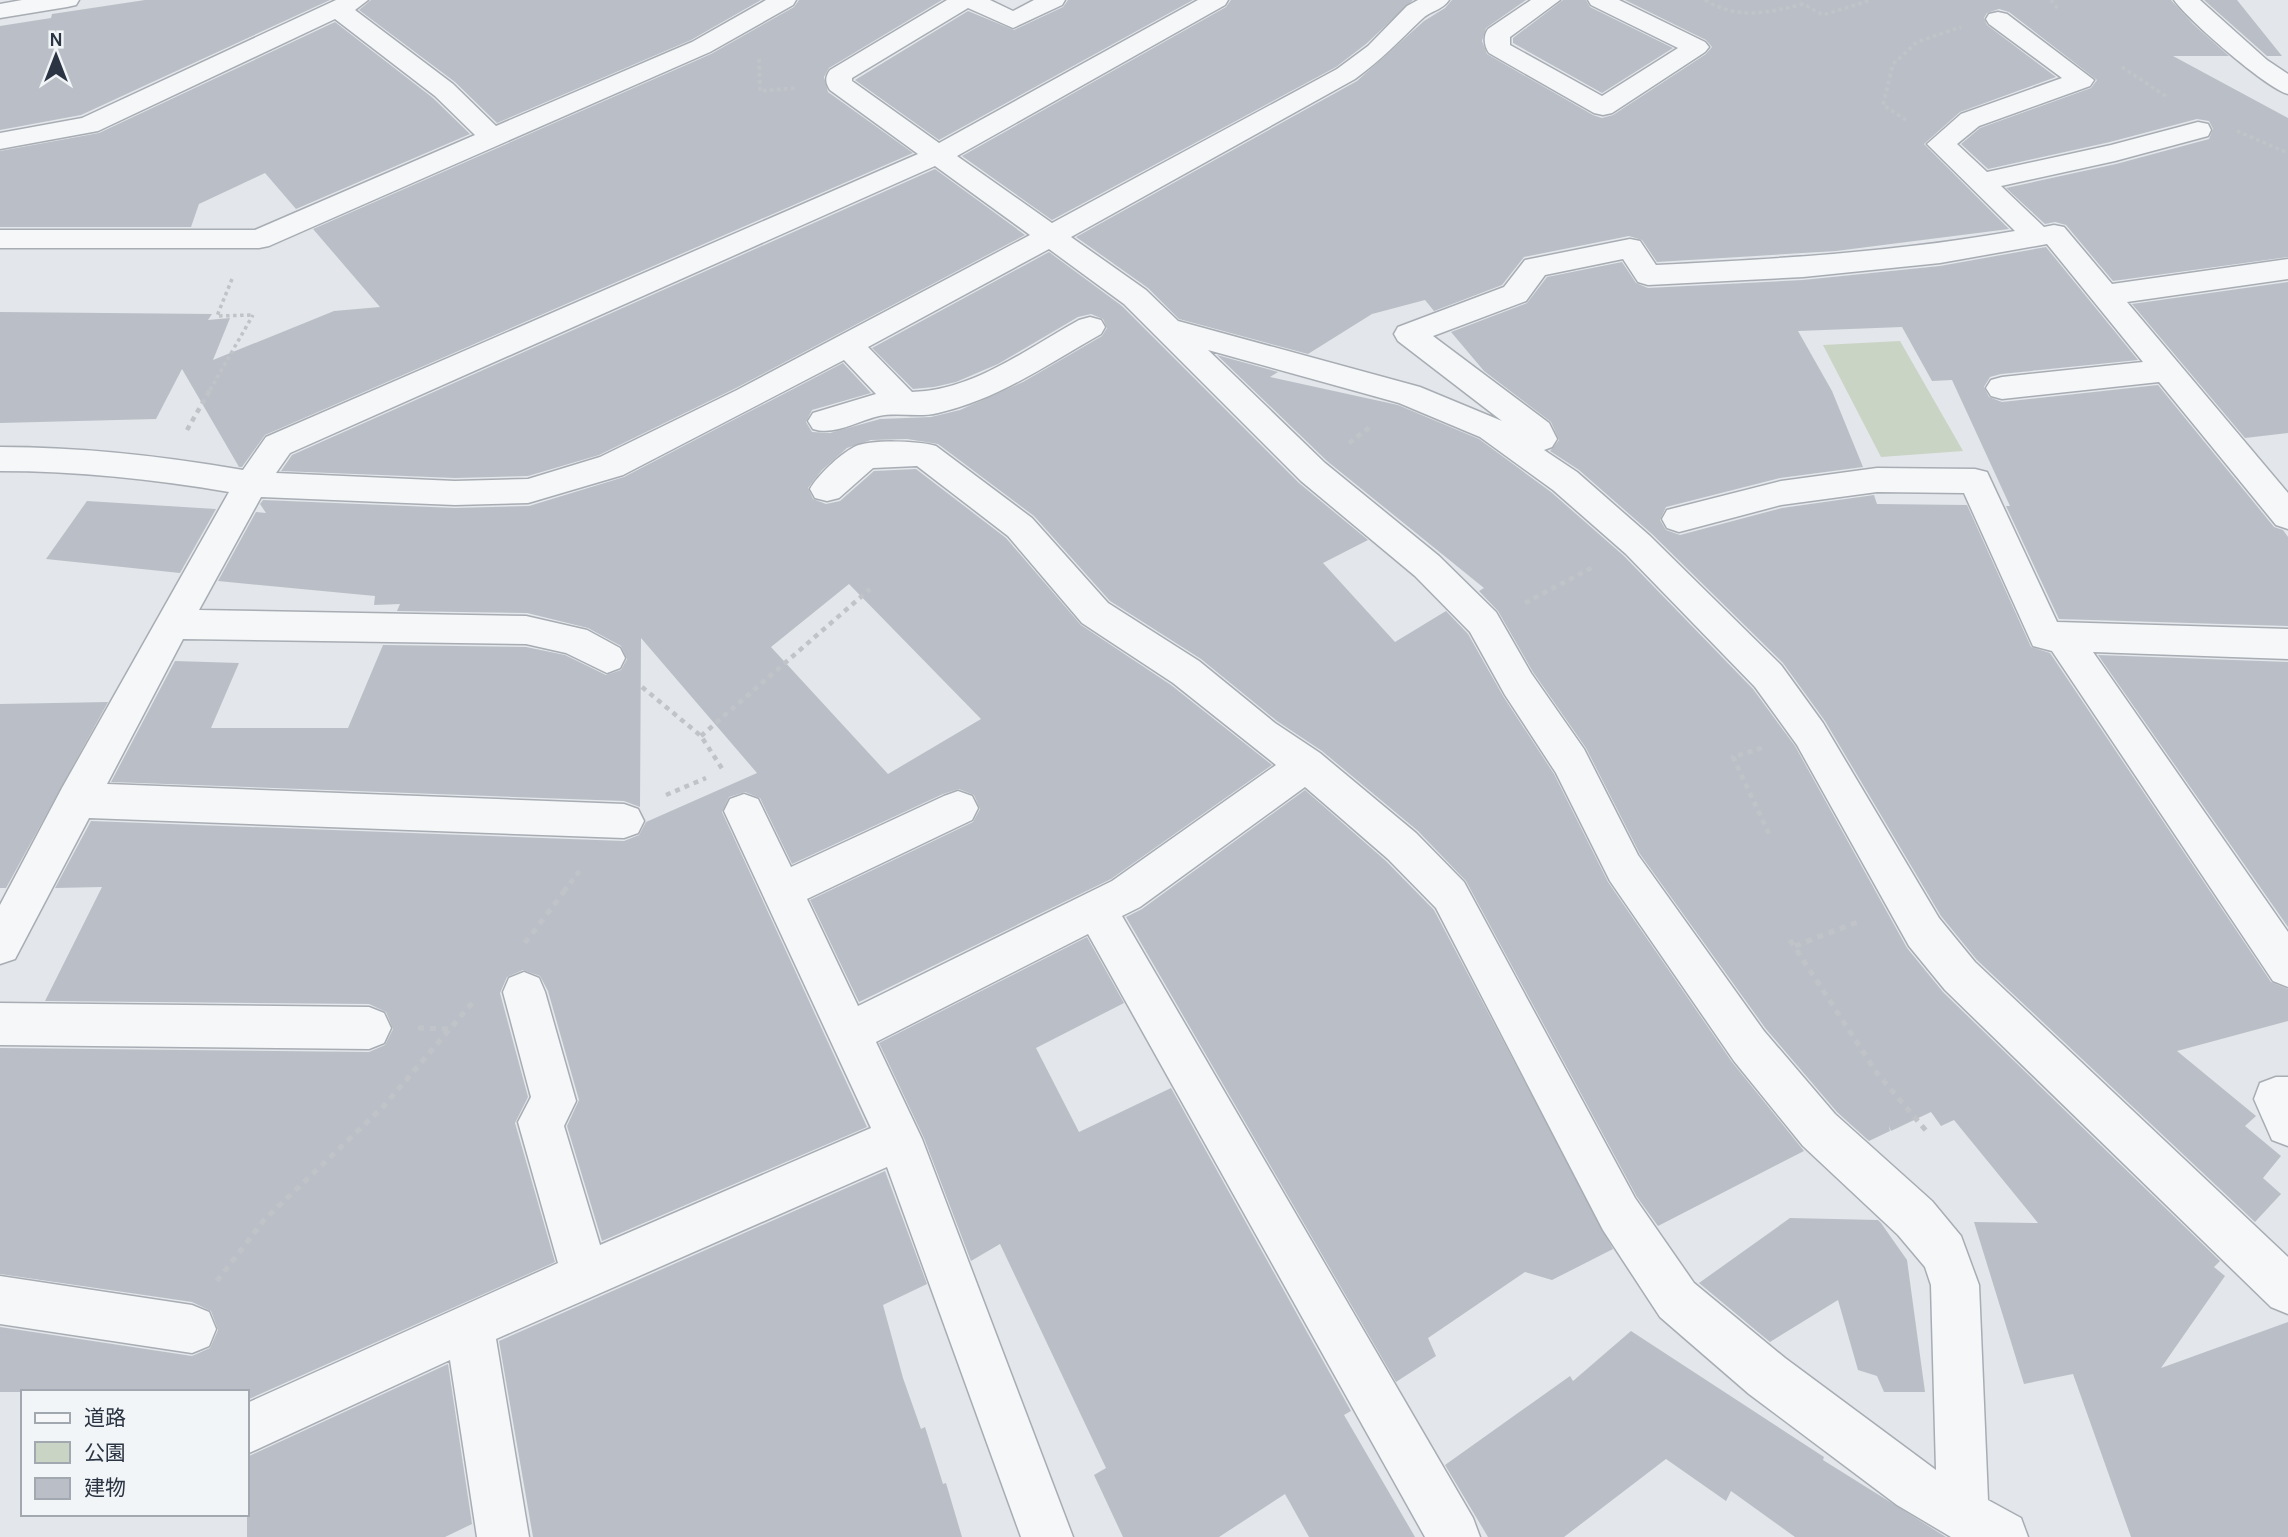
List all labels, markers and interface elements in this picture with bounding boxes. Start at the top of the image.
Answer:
north arrow [21,21,91,91]
text: N [49,29,63,51]
legend [21,1390,248,1516]
text: 道路 [84,1406,126,1430]
text: 公園 [84,1441,126,1465]
text: 建物 [84,1476,126,1500]

